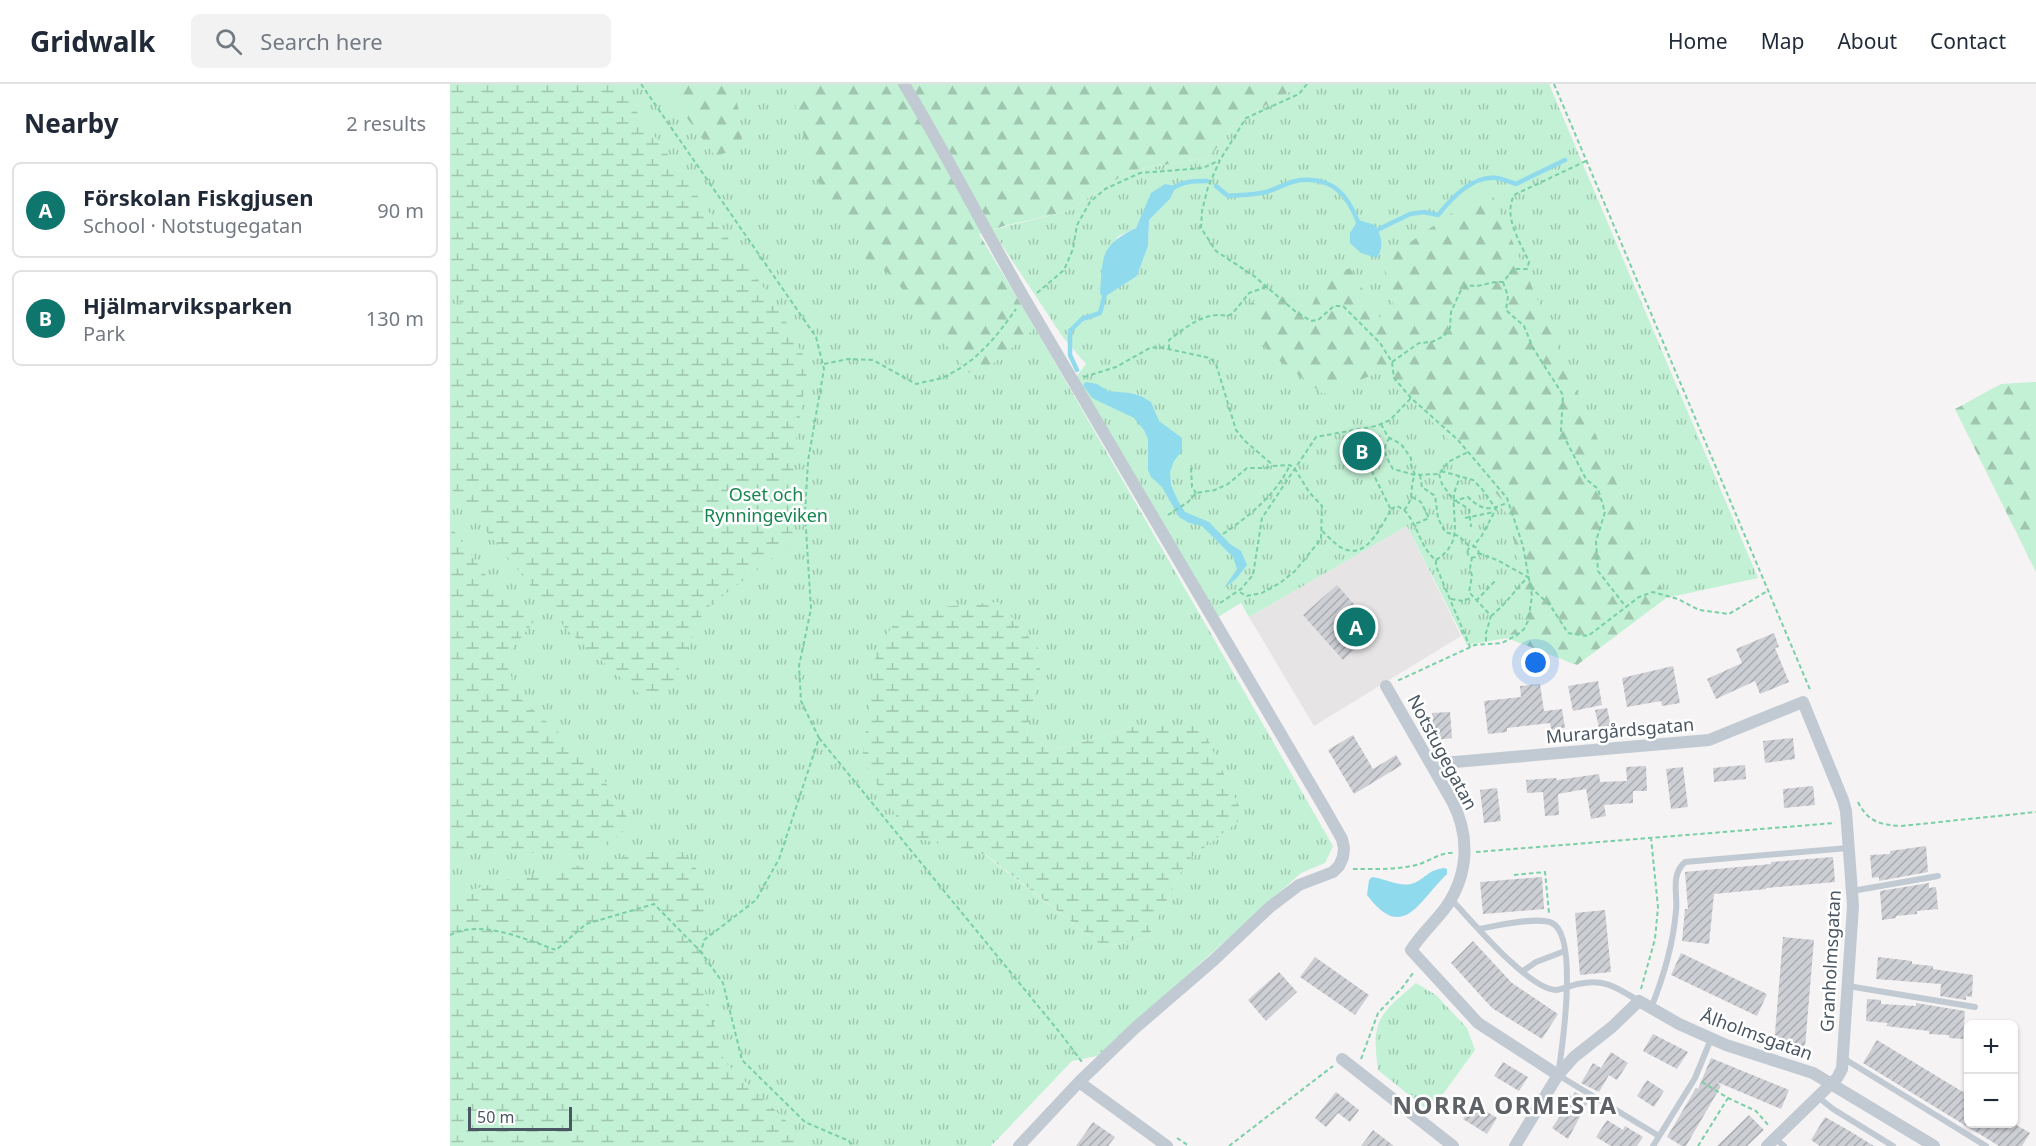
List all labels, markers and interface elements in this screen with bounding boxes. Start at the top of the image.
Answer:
search box [191,14,611,68]
text: Gridwalk [30,22,155,60]
icon: search [212,25,245,58]
text: Search here [260,26,383,56]
text: Home [1668,27,1728,55]
text: Map [1761,27,1804,55]
text: About [1837,27,1897,55]
text: Contact [1930,27,2006,55]
text: Nearby [24,105,119,141]
text: 2 results [346,110,426,137]
text: Förskolan Fiskgjusen [83,182,313,212]
text: A [39,197,52,224]
text: 90 m [377,197,424,224]
text: School · Notstugegatan [83,212,303,239]
text: Hjälmarviksparken [83,290,292,320]
text: B [39,305,52,332]
text: 130 m [366,305,424,332]
text: Park [83,320,125,347]
pin: B [1342,428,1382,473]
park label: Oset och Rynningeviken [704,482,828,527]
pin: A [1336,604,1376,650]
your location [1521,648,1550,677]
street label: Notstugegatan [1402,690,1484,814]
street label: Murargårdsgatan [1545,712,1695,748]
street label: Granholmsgatan [1814,889,1846,1033]
street label: Ålholmsgatan [1698,1003,1816,1065]
map controls [1964,1020,2018,1128]
button: + [1964,1020,2018,1074]
button: − [1964,1074,2018,1128]
district label: NORRA ORMESTA [1392,1088,1618,1121]
scale bar [468,1104,572,1132]
text: 50 m [477,1106,514,1128]

